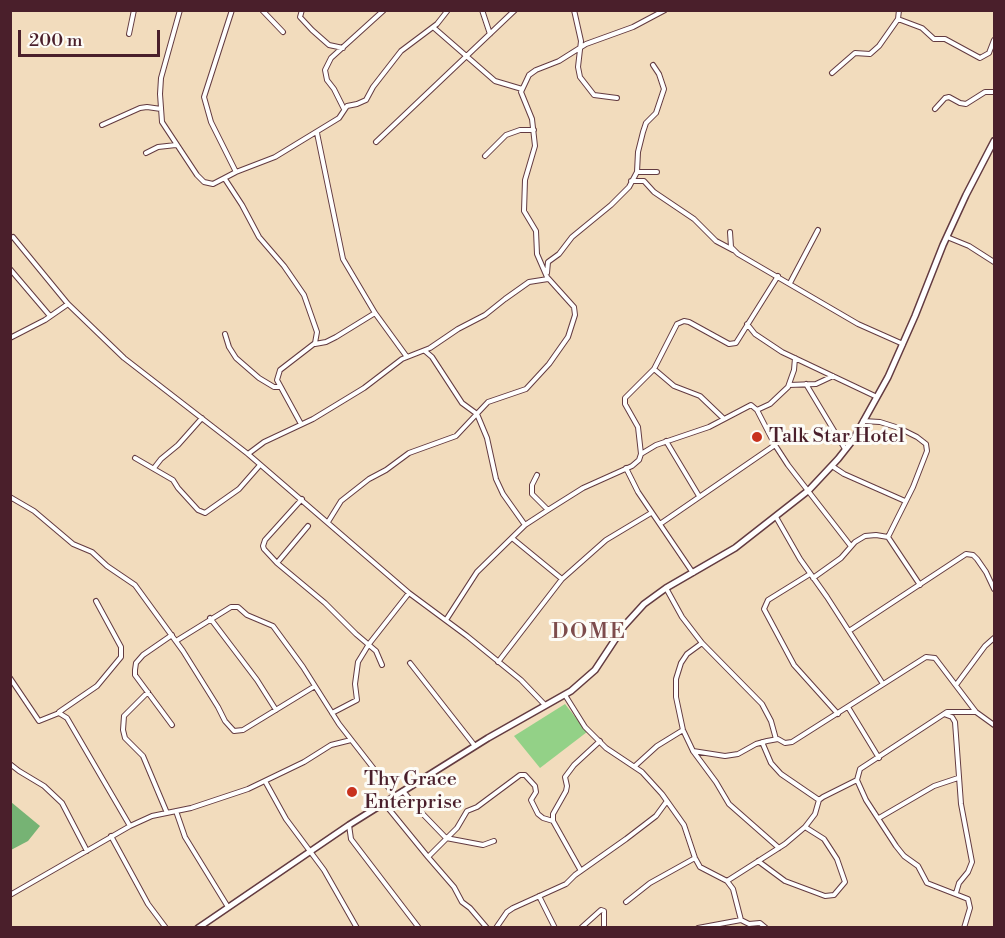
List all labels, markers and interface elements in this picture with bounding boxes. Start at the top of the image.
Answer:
scale bar [21,18,164,56]
text: 200 m [29,29,83,52]
place label: Talk Star Hotel [769,425,904,449]
marker: Talk Star Hotel [750,430,764,444]
district label: DOME [552,620,626,646]
place label: Thy Grace Enterprise [364,768,462,815]
marker: Thy Grace Enterprise [345,785,359,799]

